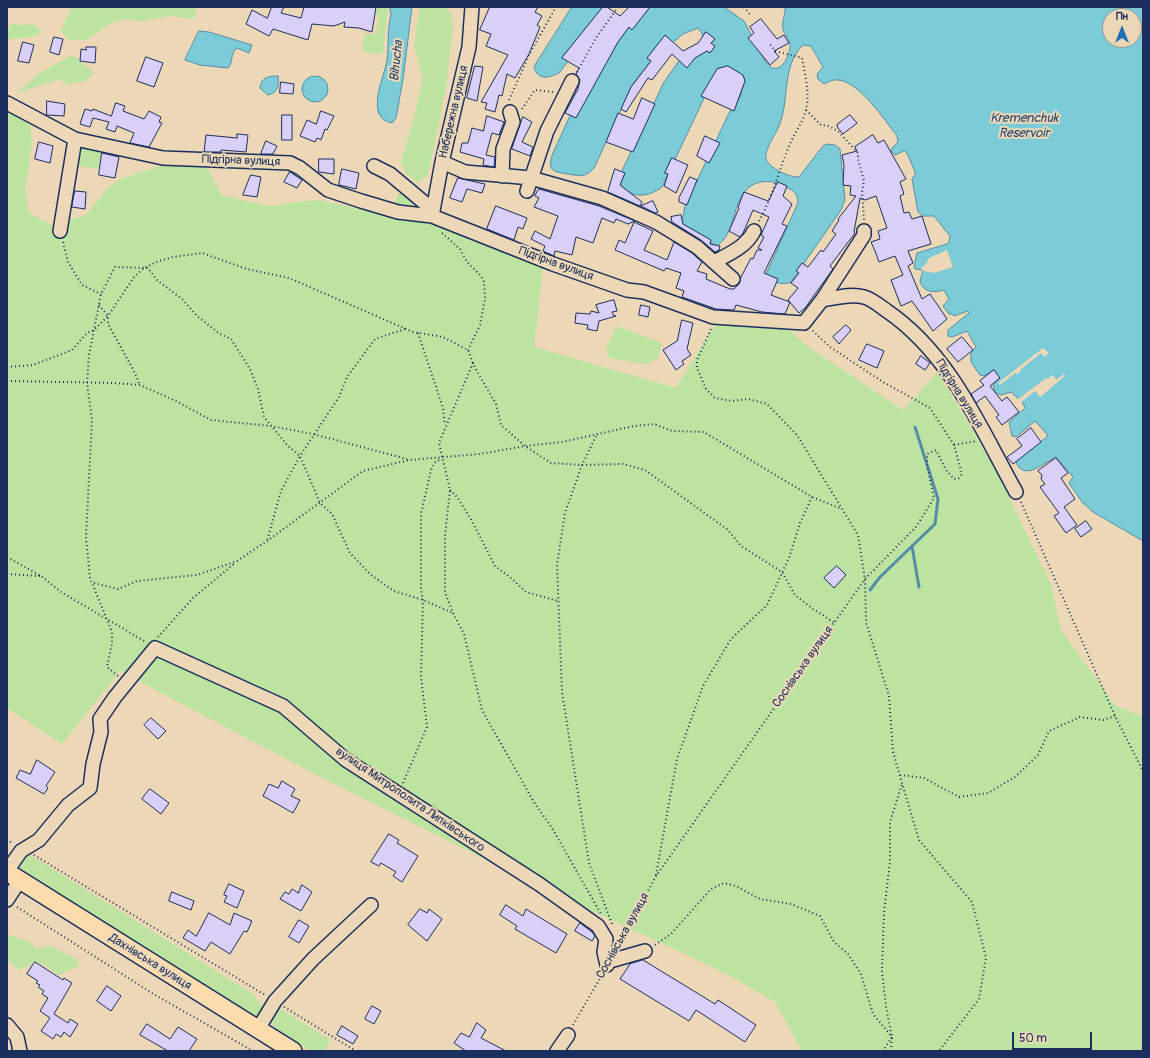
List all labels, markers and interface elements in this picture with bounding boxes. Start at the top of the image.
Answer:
north arrow [1102,8,1142,48]
text: Пн [1116,10,1128,23]
water label: Bihucha [387,40,407,82]
street label: Набережна вулиця [436,64,472,160]
water label: Kremenchuk Reservoir [990,111,1058,142]
street label: Підгірна вулиця [202,152,280,170]
street label: Підгірна вулиця [517,244,595,284]
street label: Підгірна вулиця [932,357,986,431]
street label: Соснівська вулиця [770,624,836,710]
street label: вулиця Митрополита Липківського [333,745,487,855]
street label: Соснівська вулиця [593,891,653,981]
street label: Дахнівська вулиця [106,931,194,993]
scale bar [1014,1024,1094,1050]
text: 50 m [1019,1031,1047,1046]

